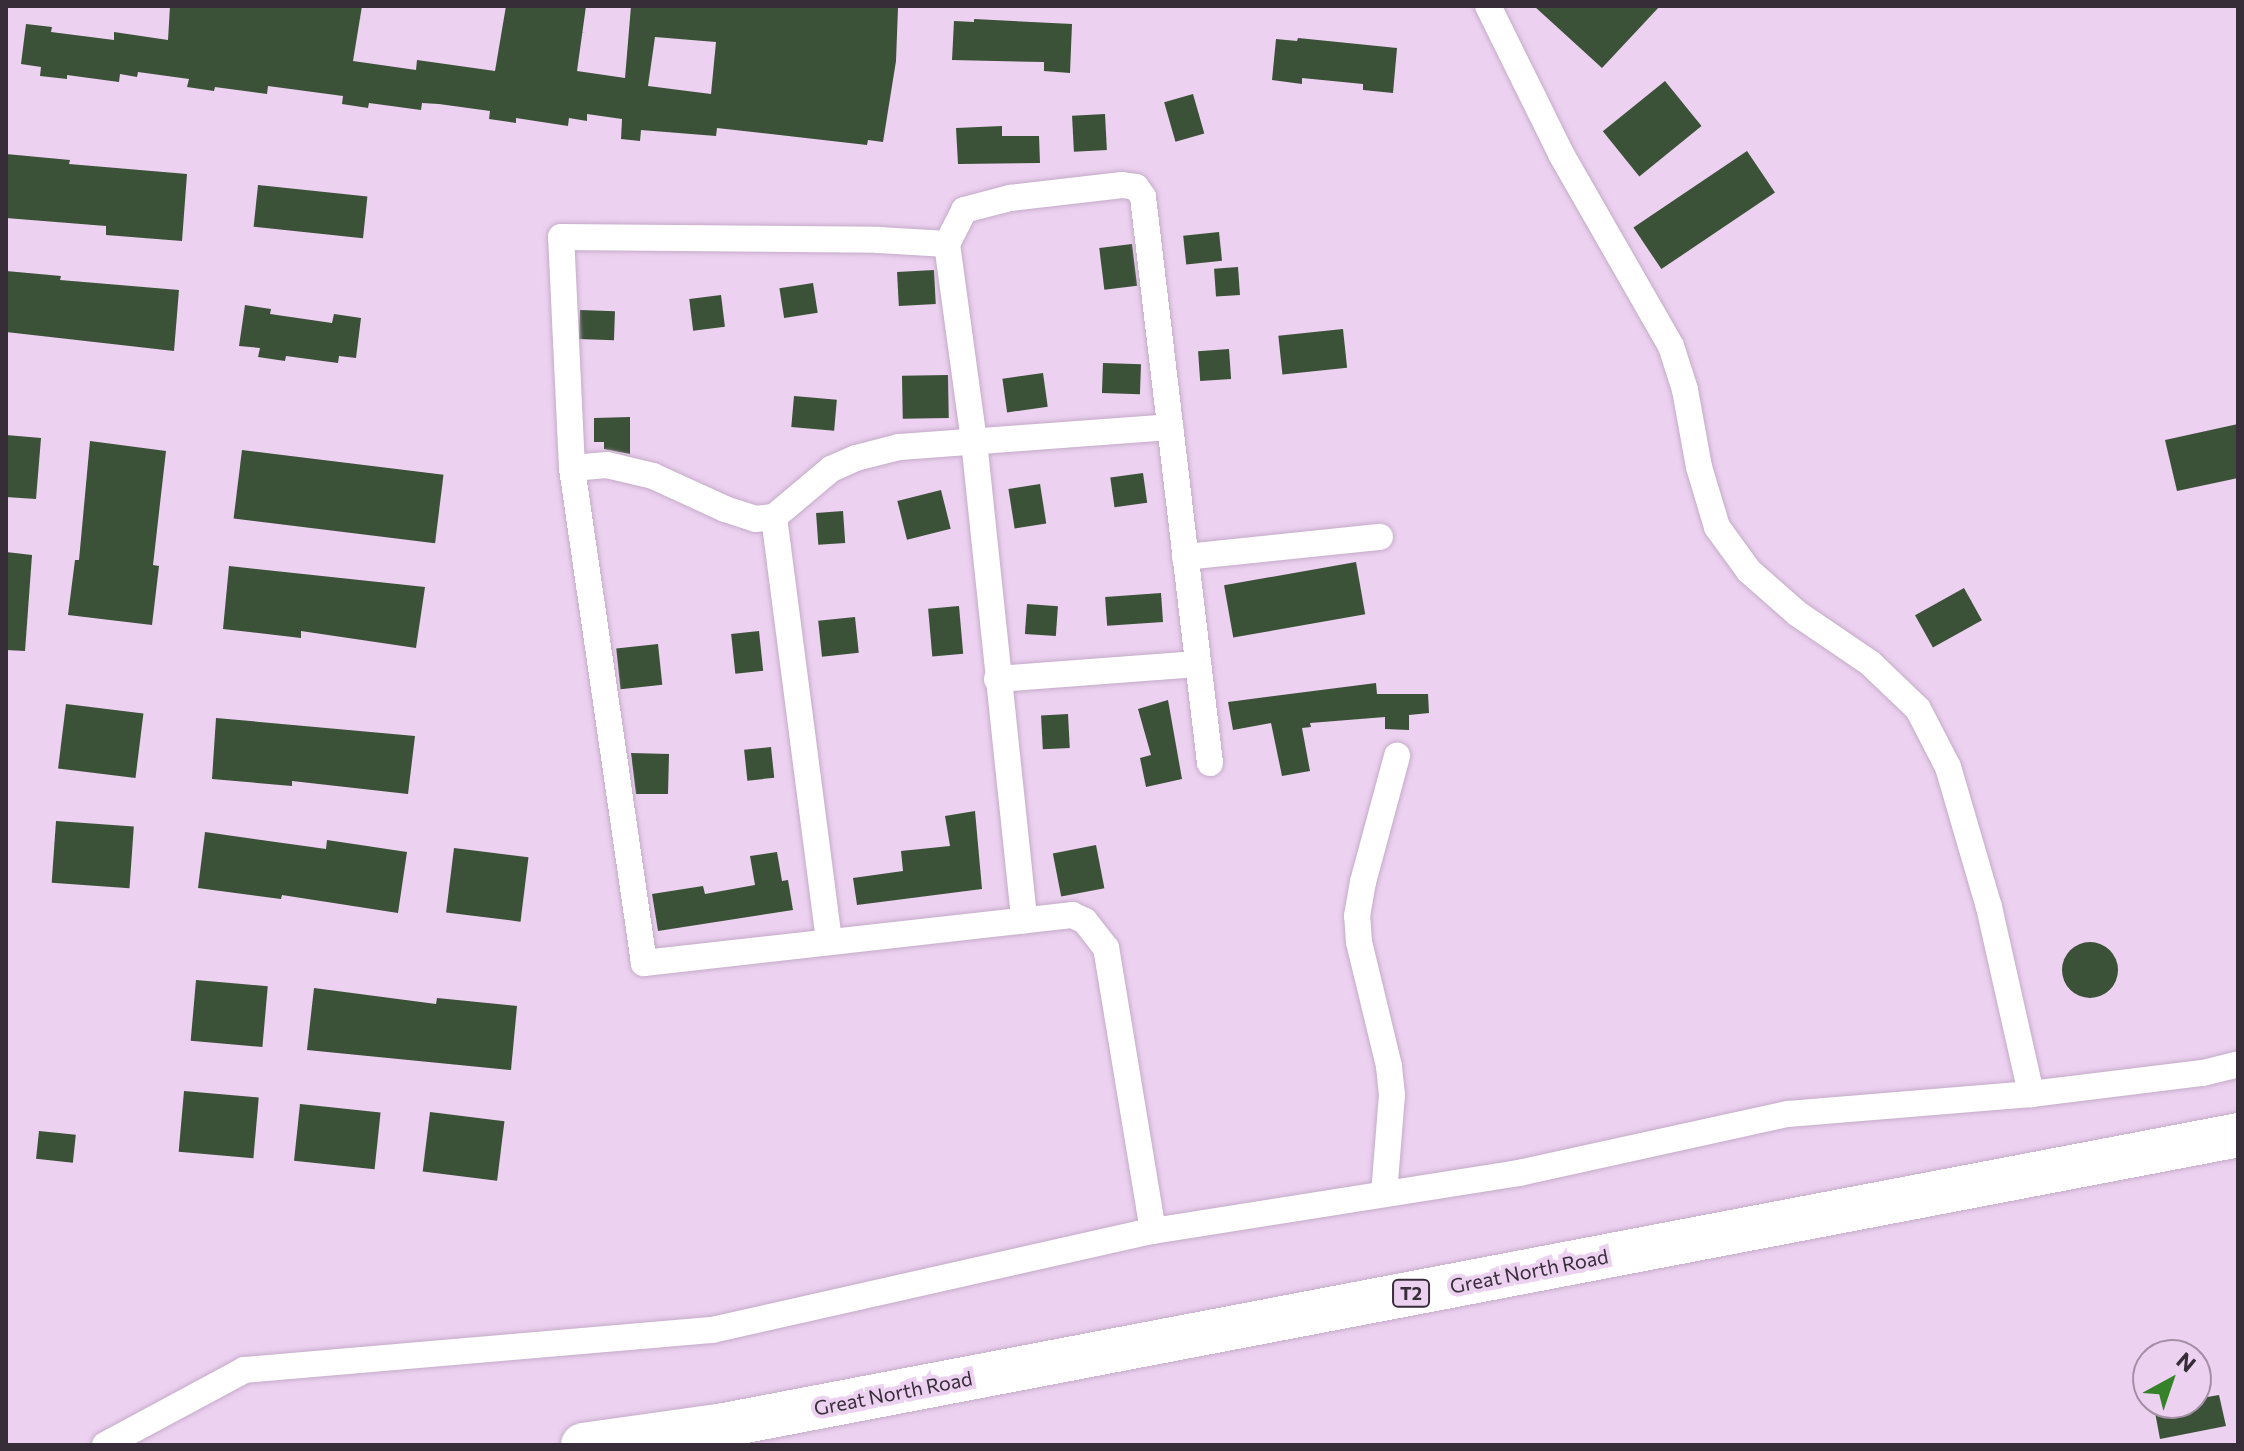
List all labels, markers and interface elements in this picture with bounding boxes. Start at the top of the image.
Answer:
street label: Great North Road [1448,1244,1610,1298]
road number: T2 [1391,1279,1431,1307]
north arrow [2132,1339,2212,1419]
text: N [2171,1346,2201,1377]
street label: Great North Road [812,1366,974,1420]

